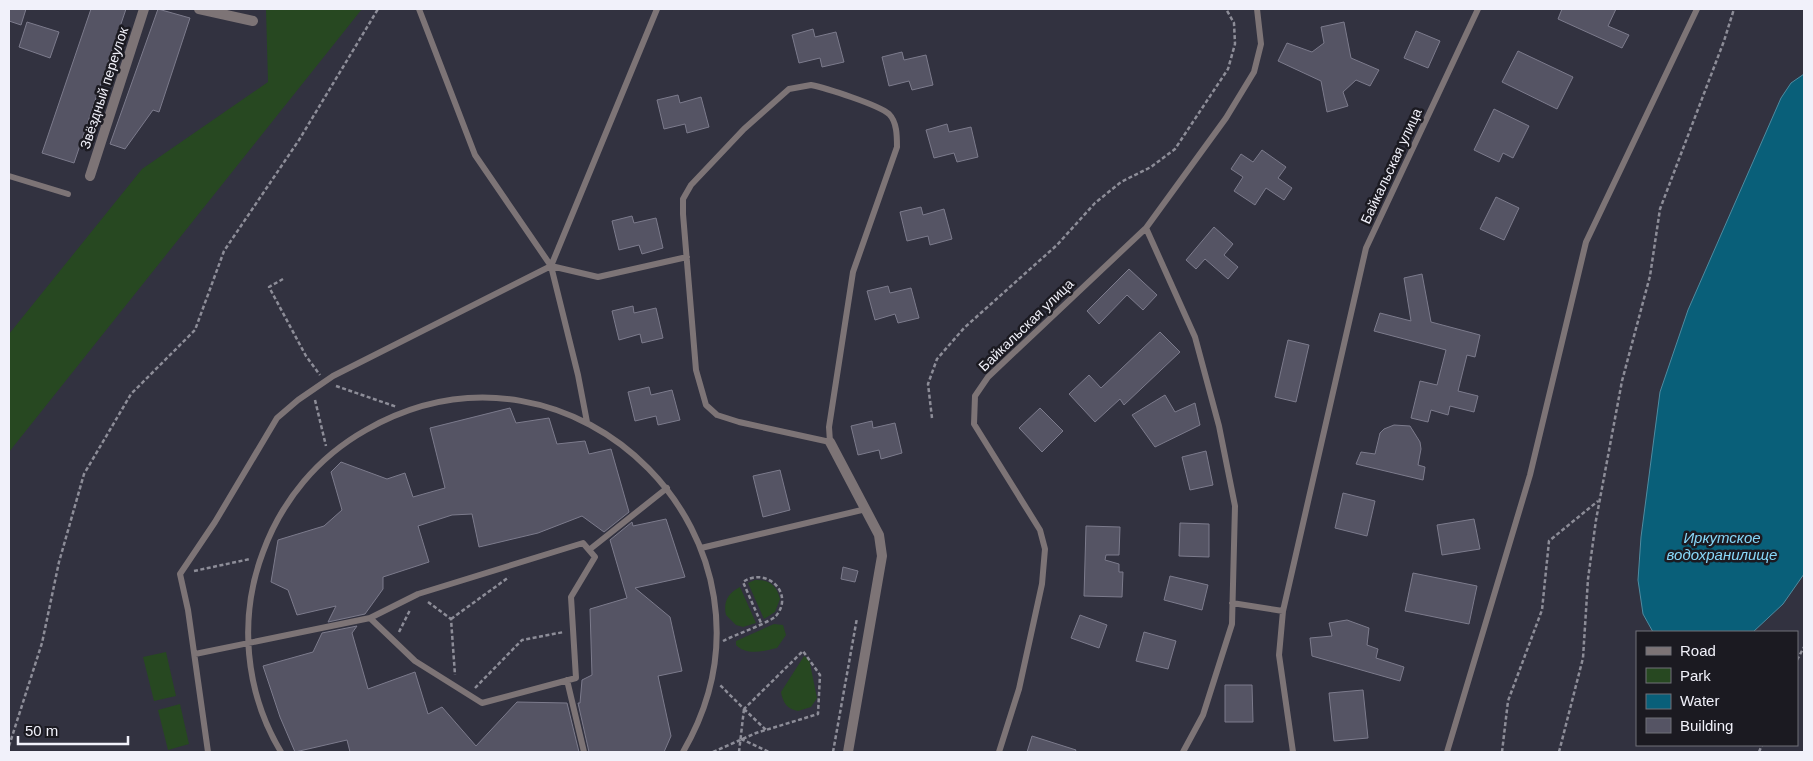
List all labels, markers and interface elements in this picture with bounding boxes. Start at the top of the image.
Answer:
street label: Звёздный переулок [77,24,132,151]
street label: Байкальская улица [1357,105,1425,226]
street label: Байкальская улица [975,275,1077,374]
water label: Иркутское водохранилище [1667,529,1777,563]
legend [1636,631,1798,746]
text: Road [1680,642,1716,659]
text: Park [1680,667,1711,684]
text: Water [1680,692,1719,709]
scale bar [18,714,128,746]
text: Building [1680,717,1733,734]
text: 50 m [25,722,58,739]

